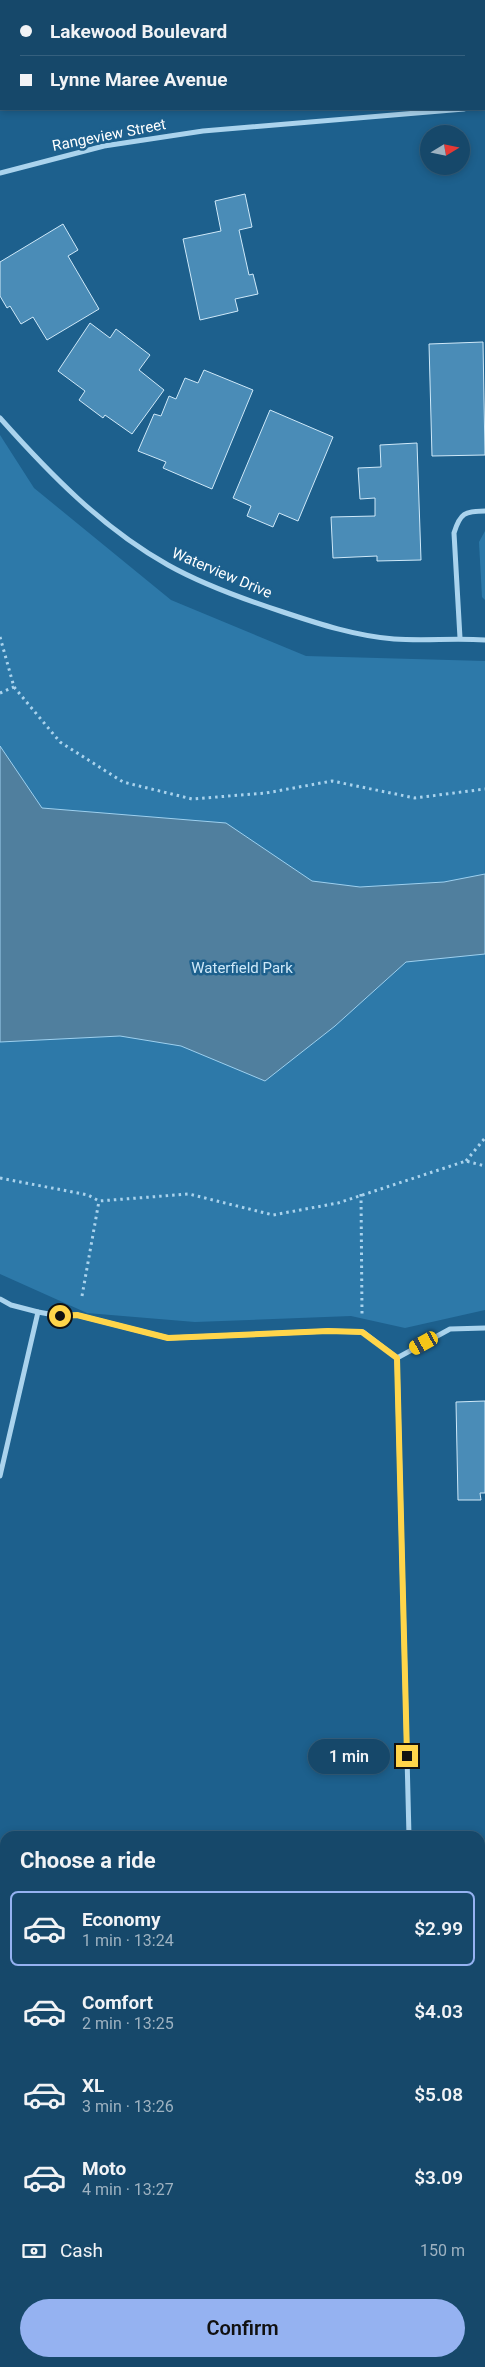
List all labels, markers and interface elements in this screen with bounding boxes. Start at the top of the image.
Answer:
text: Lakewood Boulevard [50,20,227,43]
text: Lynne Maree Avenue [50,68,227,91]
street label: Rangeview Street [51,115,167,155]
north arrow [420,125,470,175]
map controls [420,125,470,175]
street label: Waterview Drive [169,544,275,602]
park label: Waterfield Park [191,959,293,977]
route start [49,1305,71,1327]
car [407,1329,440,1357]
callout: 1 min [307,1738,390,1774]
route end [396,1745,418,1767]
text: 1 min [329,1747,369,1766]
text: Choose a ride [20,1848,156,1873]
icon: car [22,1906,67,1951]
text: Economy [82,1908,161,1931]
text: $2.99 [414,1917,463,1940]
text: 1 min · 13:24 [82,1931,174,1950]
icon: car [22,1989,67,2034]
text: Comfort [82,1991,153,2014]
text: $4.03 [414,2000,463,2023]
text: 2 min · 13:25 [82,2014,174,2033]
icon: car [22,2072,67,2117]
text: XL [82,2074,104,2097]
text: $5.08 [414,2083,463,2106]
text: 3 min · 13:26 [82,2097,174,2116]
icon: car [22,2155,67,2200]
text: Moto [82,2157,126,2180]
text: $3.09 [414,2166,463,2189]
text: 4 min · 13:27 [82,2180,174,2199]
icon: cash [20,2237,48,2265]
text: Cash [60,2239,103,2262]
text: 150 m [420,2241,465,2260]
button: Confirm [20,2299,465,2357]

